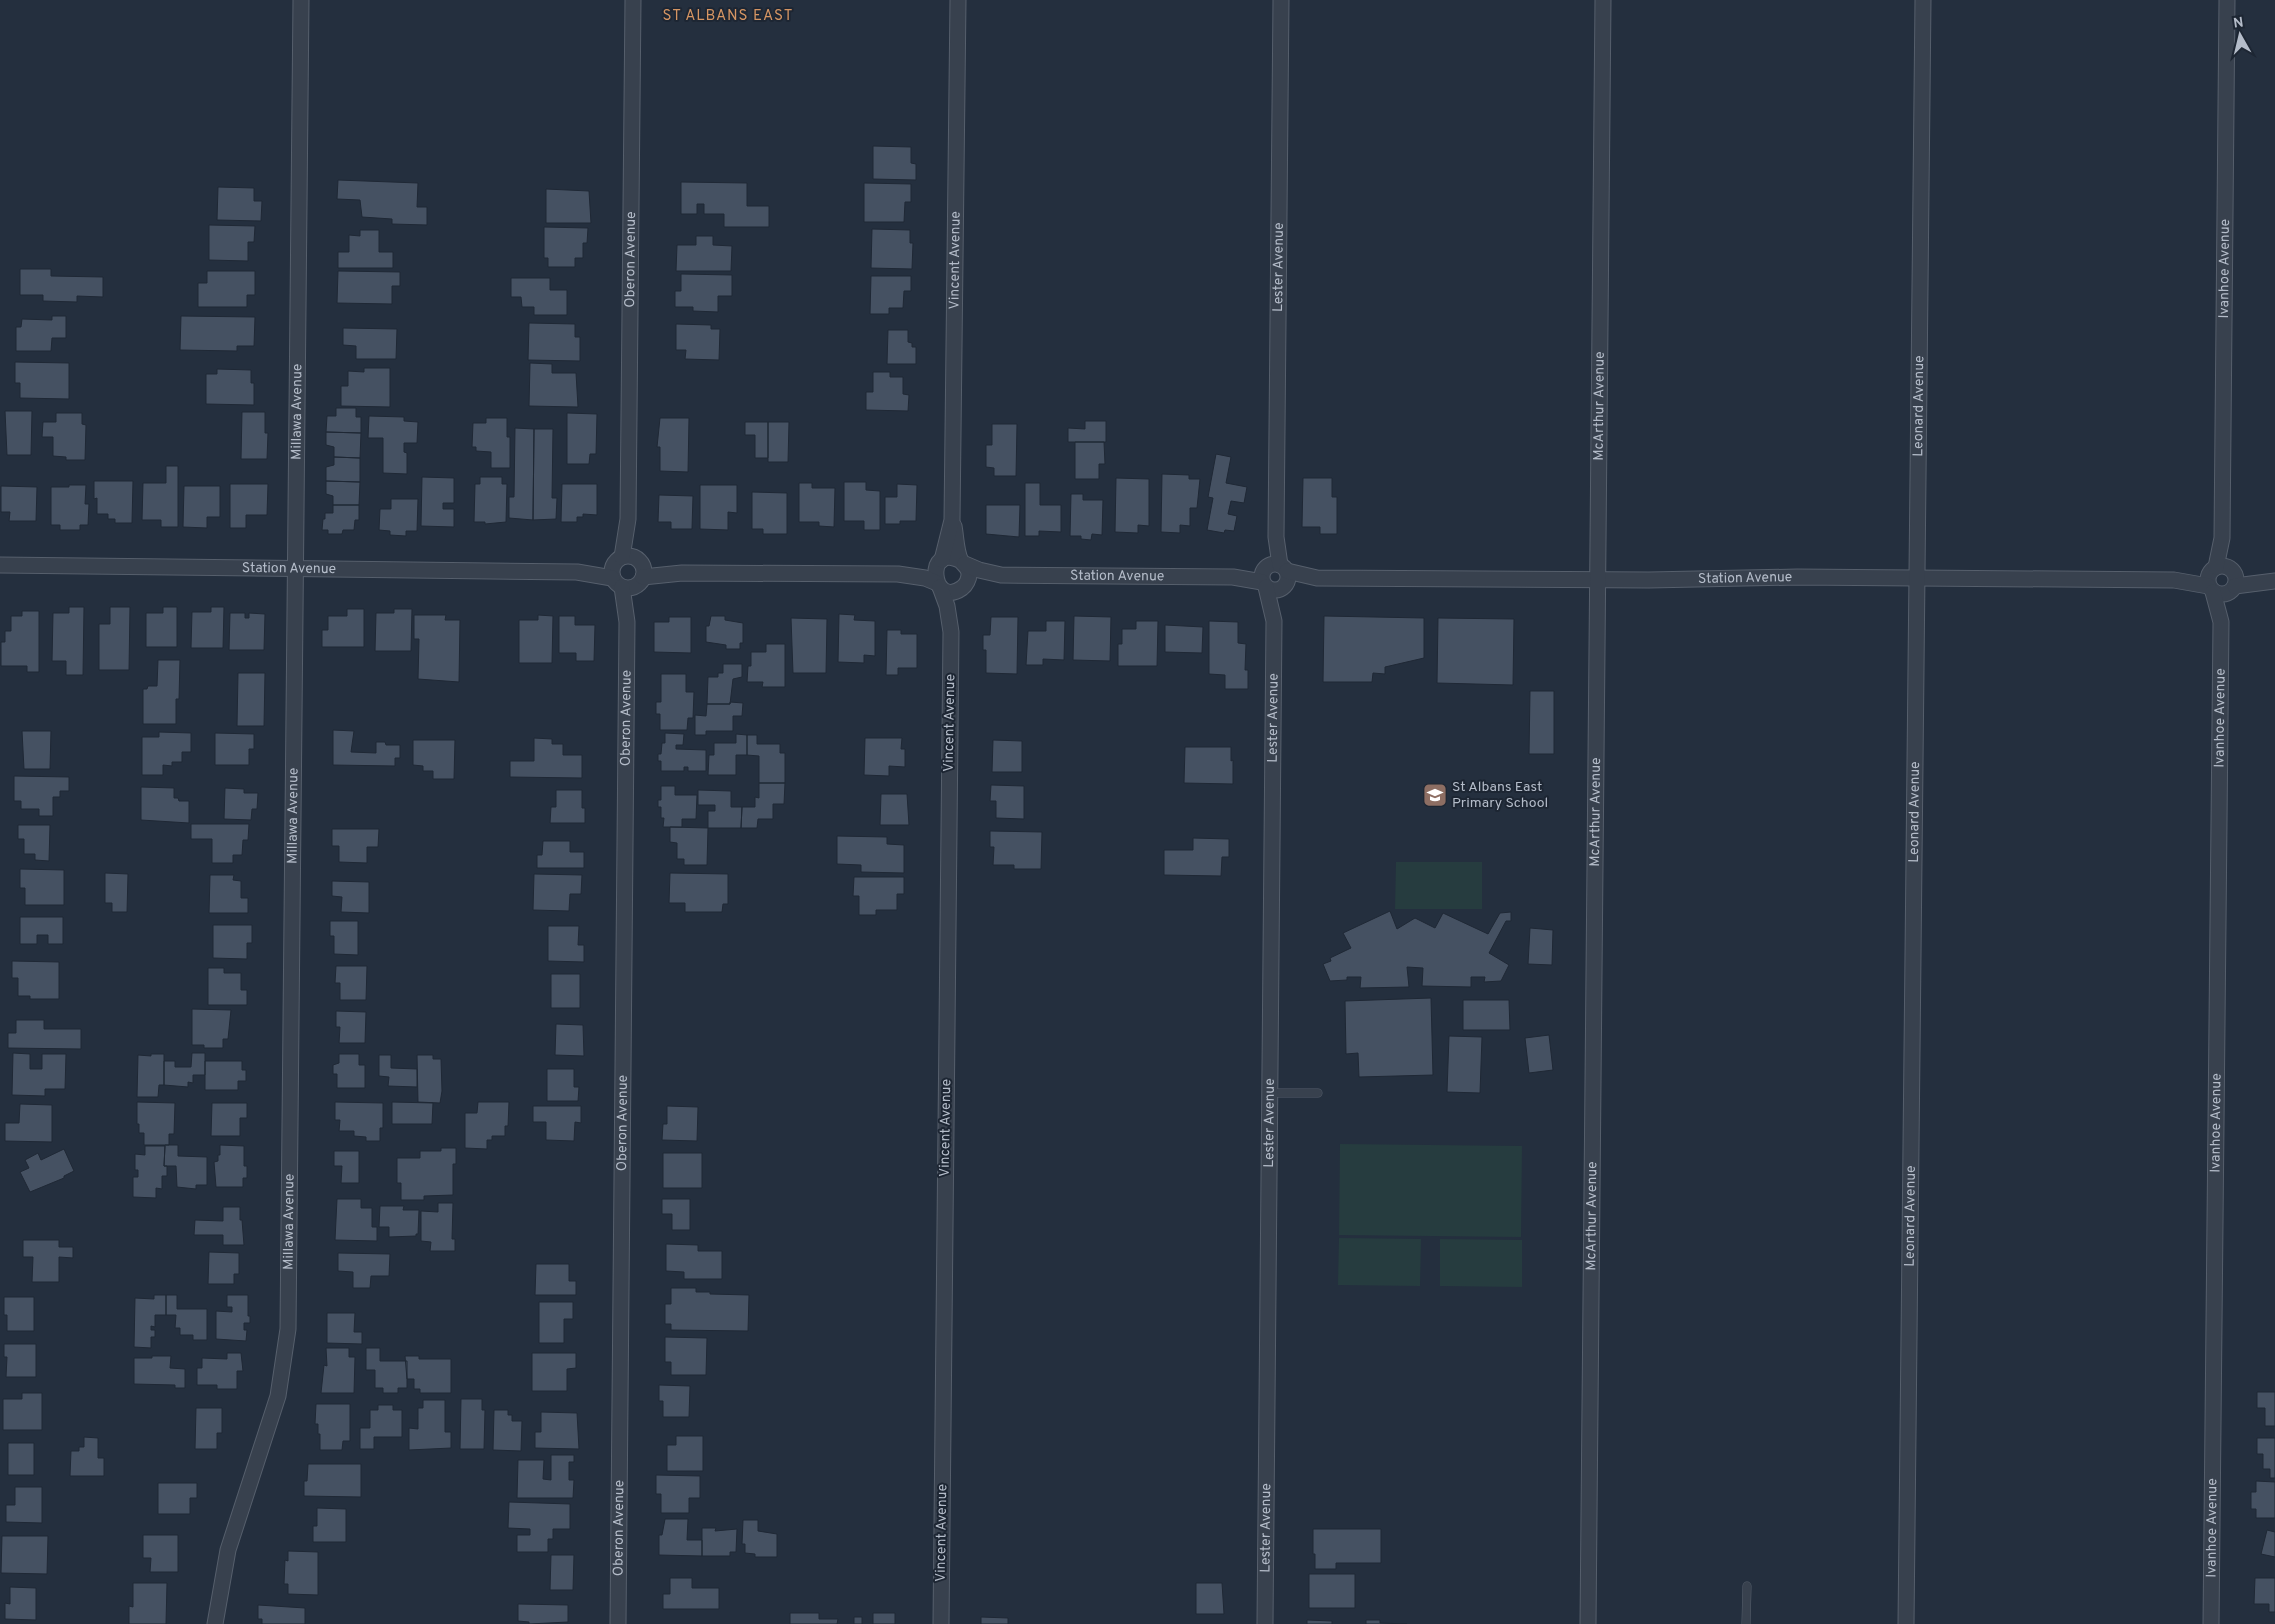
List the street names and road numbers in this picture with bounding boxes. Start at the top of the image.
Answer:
street label: Oberon Avenue [622,211,639,308]
street label: Vincent Avenue [946,211,964,309]
street label: Ivanhoe Avenue [2216,219,2233,318]
street label: Lester Avenue [1270,222,1287,312]
street label: McArthur Avenue [1590,351,1608,461]
street label: Leonard Avenue [1910,355,1928,457]
street label: Millawa Avenue [288,364,306,460]
street label: Station Avenue [242,559,336,578]
street label: Station Avenue [1070,567,1164,585]
street label: Station Avenue [1698,569,1793,588]
street label: Ivanhoe Avenue [2211,668,2229,768]
street label: Oberon Avenue [617,670,635,766]
street label: Lester Avenue [1264,673,1282,763]
street label: Vincent Avenue [941,674,959,772]
street label: McArthur Avenue [1586,757,1605,867]
street label: Leonard Avenue [1905,761,1924,863]
street label: Millawa Avenue [284,768,302,864]
street label: Ivanhoe Avenue [2207,1073,2225,1173]
street label: Oberon Avenue [614,1075,631,1171]
street label: Lester Avenue [1261,1078,1278,1168]
street label: Vincent Avenue [937,1079,955,1177]
street label: McArthur Avenue [1583,1161,1601,1271]
street label: Leonard Avenue [1901,1165,1919,1267]
street label: Millawa Avenue [280,1174,298,1270]
street label: Ivanhoe Avenue [2203,1478,2221,1578]
street label: Oberon Avenue [610,1480,628,1576]
street label: Lester Avenue [1257,1483,1275,1573]
street label: Vincent Avenue [933,1484,951,1582]

